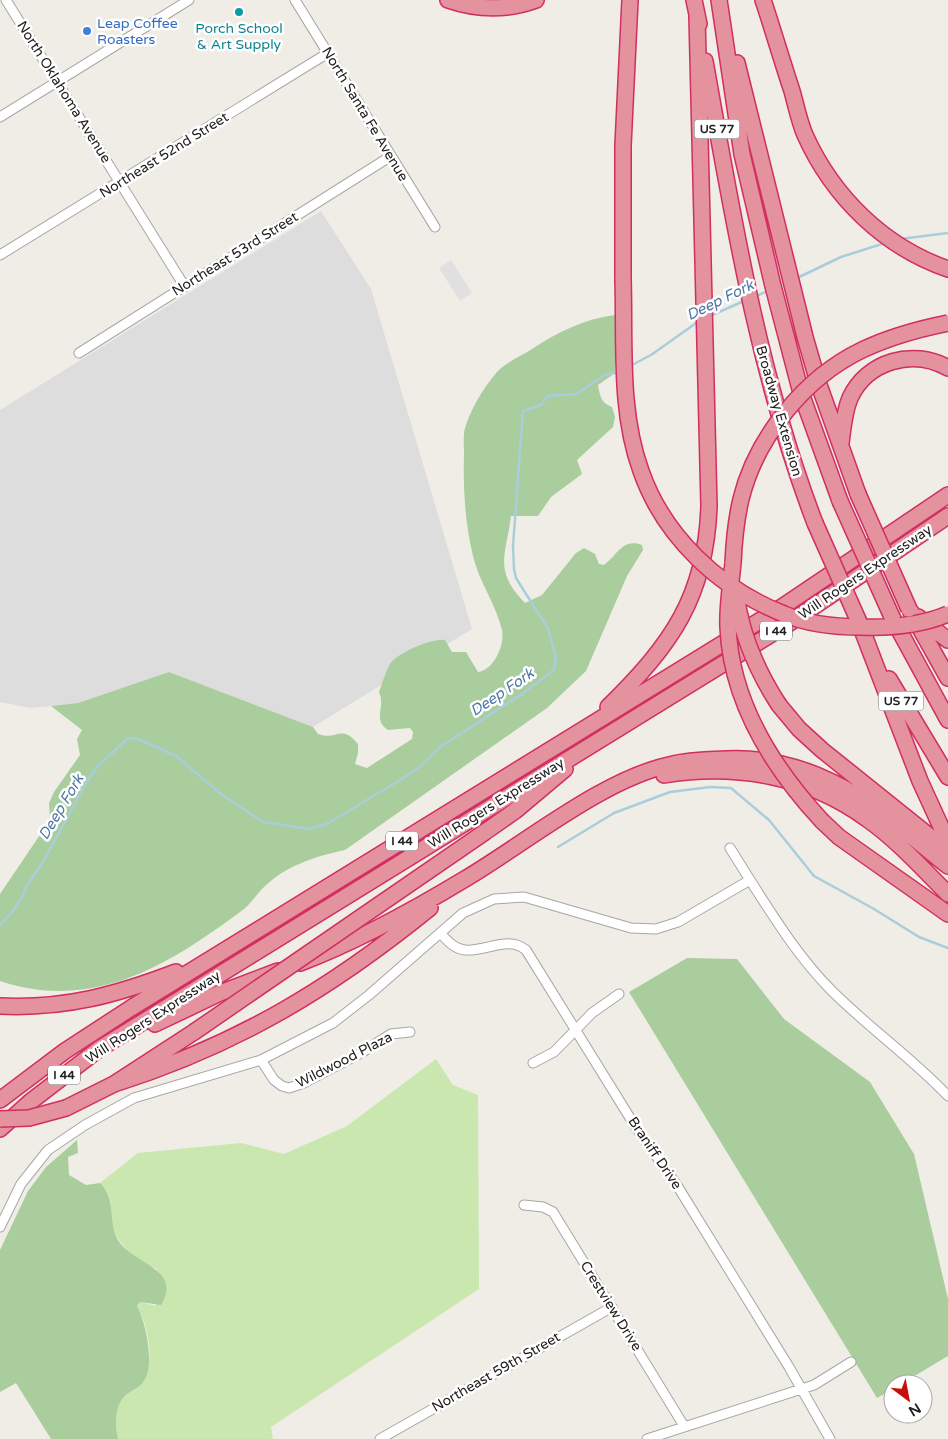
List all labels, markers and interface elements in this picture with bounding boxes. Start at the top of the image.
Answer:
marker: Porch School & Art Supply [233,6,245,18]
place label: Leap Coffee Roasters [97,15,178,48]
street label: North Oklahoma Avenue [13,18,115,166]
place label: Porch School & Art Supply [195,20,283,53]
marker: Leap Coffee Roasters [81,25,93,37]
street label: North Santa Fe Avenue [318,44,412,184]
street label: Northeast 52nd Street [96,108,232,202]
road number: US 77 [694,120,740,138]
street label: Northeast 53rd Street [169,208,302,300]
water label: Deep Fork [683,275,758,324]
street label: Broadway Extension [752,344,806,478]
street label: Will Rogers Expressway [795,521,935,623]
road number: I 44 [760,622,792,640]
water label: Deep Fork [467,663,539,720]
road number: US 77 [878,691,924,710]
street label: Will Rogers Expressway [425,754,568,852]
water label: Deep Fork [35,770,88,843]
road number: I 44 [386,831,418,850]
street label: Will Rogers Expressway [82,967,224,1067]
street label: Wildwood Plaza [293,1028,395,1092]
road number: I 44 [48,1066,80,1084]
street label: Braniff Drive [625,1114,686,1193]
street label: Crestview Drive [577,1258,645,1354]
street label: Northeast 59th Street [429,1328,564,1416]
north arrow [883,1374,933,1424]
text: N [905,1399,924,1420]

